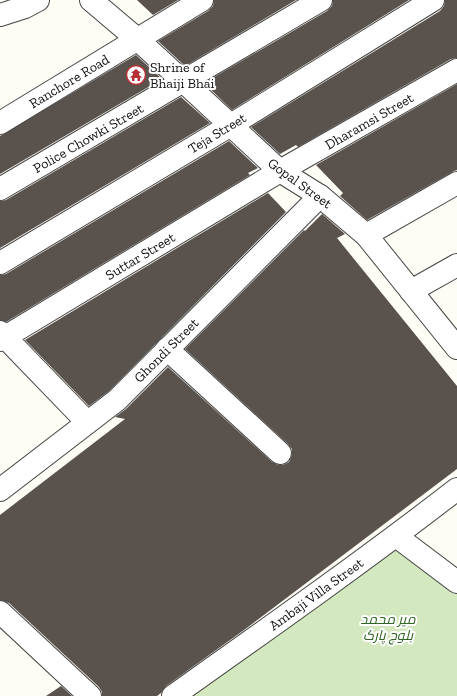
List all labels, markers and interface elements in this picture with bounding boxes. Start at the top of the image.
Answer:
street label: Ranchore Road [26,51,113,112]
place label: Shrine of Bhaiji Bhai [150,59,215,92]
temple icon: Shrine of Bhaiji Bhai [125,64,147,86]
street label: Dharamsi Street [322,89,417,154]
street label: Police Chowki Street [30,100,147,177]
street label: Teja Street [185,109,250,157]
street label: Gopal Street [264,154,336,213]
street label: Suttar Street [102,229,179,284]
street label: Ghondi Street [131,314,203,386]
street label: Ambaji Villa Street [266,554,367,634]
park label: میر محمد بلوچ پارک [361,611,416,645]

